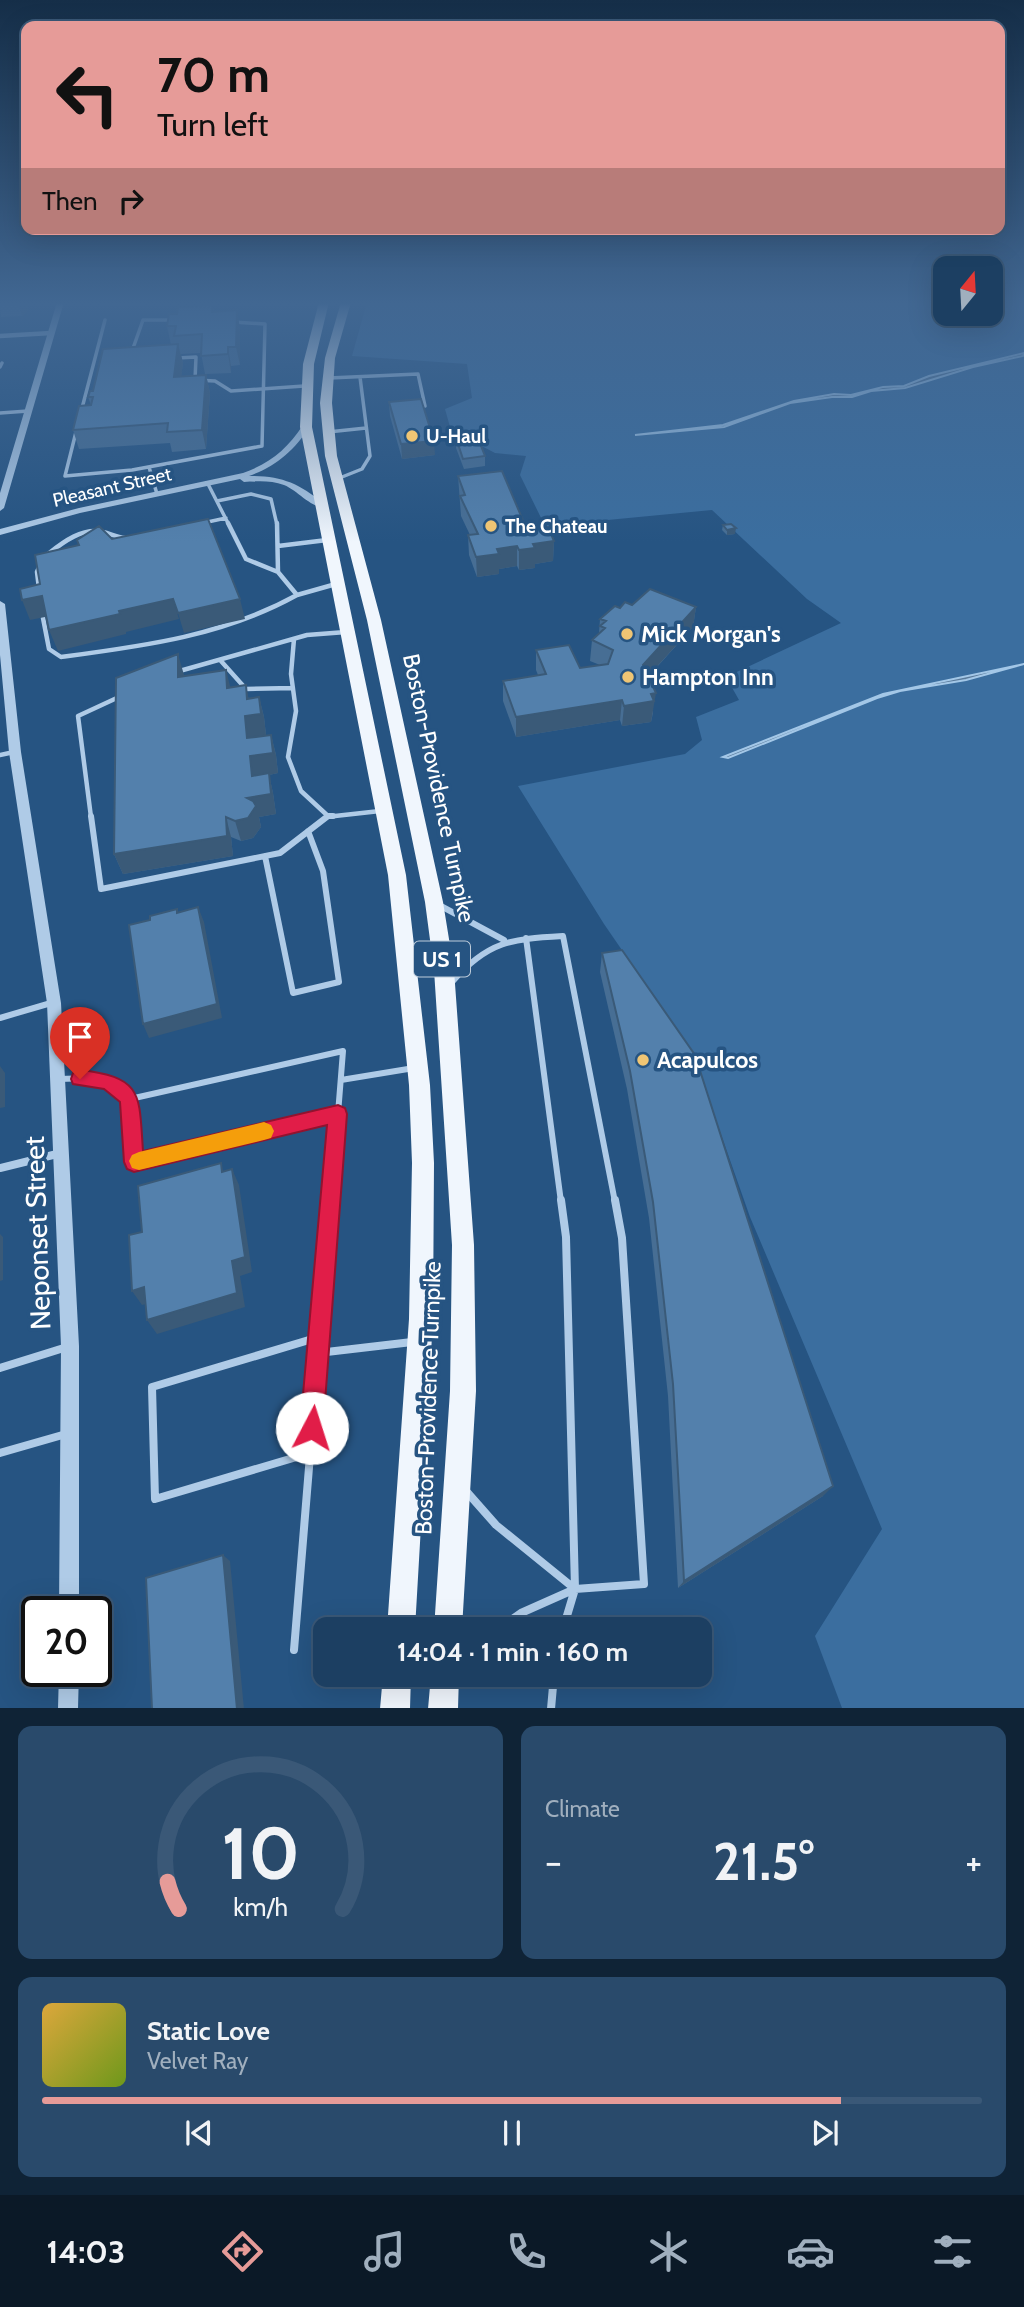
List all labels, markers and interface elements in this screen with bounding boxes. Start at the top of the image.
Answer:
text: 70 m [157,45,270,104]
icon: left [42,49,133,140]
text: Turn left [157,105,268,144]
icon: right [112,182,150,220]
text: Then [42,185,98,217]
north arrow [933,256,1003,326]
map controls [933,256,1003,326]
place label: U-Haul [426,425,486,448]
marker: U-Haul [404,428,420,444]
street label: Pleasant Street [50,462,174,512]
place label: The Chateau [505,515,608,538]
marker: The Chateau [483,518,499,534]
place label: Mick Morgan's [641,620,781,648]
marker: Mick Morgan's [619,626,635,642]
street label: Boston-Providence Turnpike [397,651,481,925]
place label: Hampton Inn [642,663,774,691]
marker: Hampton Inn [620,669,636,685]
road number: US 1 [414,942,470,976]
pin [50,1007,110,1079]
icon: arrive [61,1018,99,1056]
place label: Acapulcos [657,1046,758,1074]
marker: Acapulcos [635,1052,651,1068]
street label: Neponset Street [17,1135,57,1331]
street label: Boston-Providence Turnpike [409,1261,447,1535]
position arrow [275,1391,349,1465]
speed limit sign: 20 [21,1596,112,1687]
text: 14:04 · 1 min · 160 m [397,1636,628,1668]
text: Climate [545,1795,620,1823]
text: 10 [221,1809,300,1897]
text: 21.5° [713,1830,814,1893]
text: − [545,1838,562,1885]
text: + [965,1838,982,1885]
text: km/h [233,1891,288,1921]
text: Static Love [147,2015,270,2047]
text: Velvet Ray [147,2047,248,2075]
icon: previous [180,2114,218,2152]
icon: pause [493,2114,531,2152]
icon: next [806,2114,844,2152]
icon: directions [218,2227,267,2276]
icon: music [360,2227,409,2276]
icon: phone [502,2227,551,2276]
icon: climate [644,2227,693,2276]
icon: car [786,2227,835,2276]
icon: filters [928,2227,977,2276]
text: 14:03 [47,2232,125,2271]

